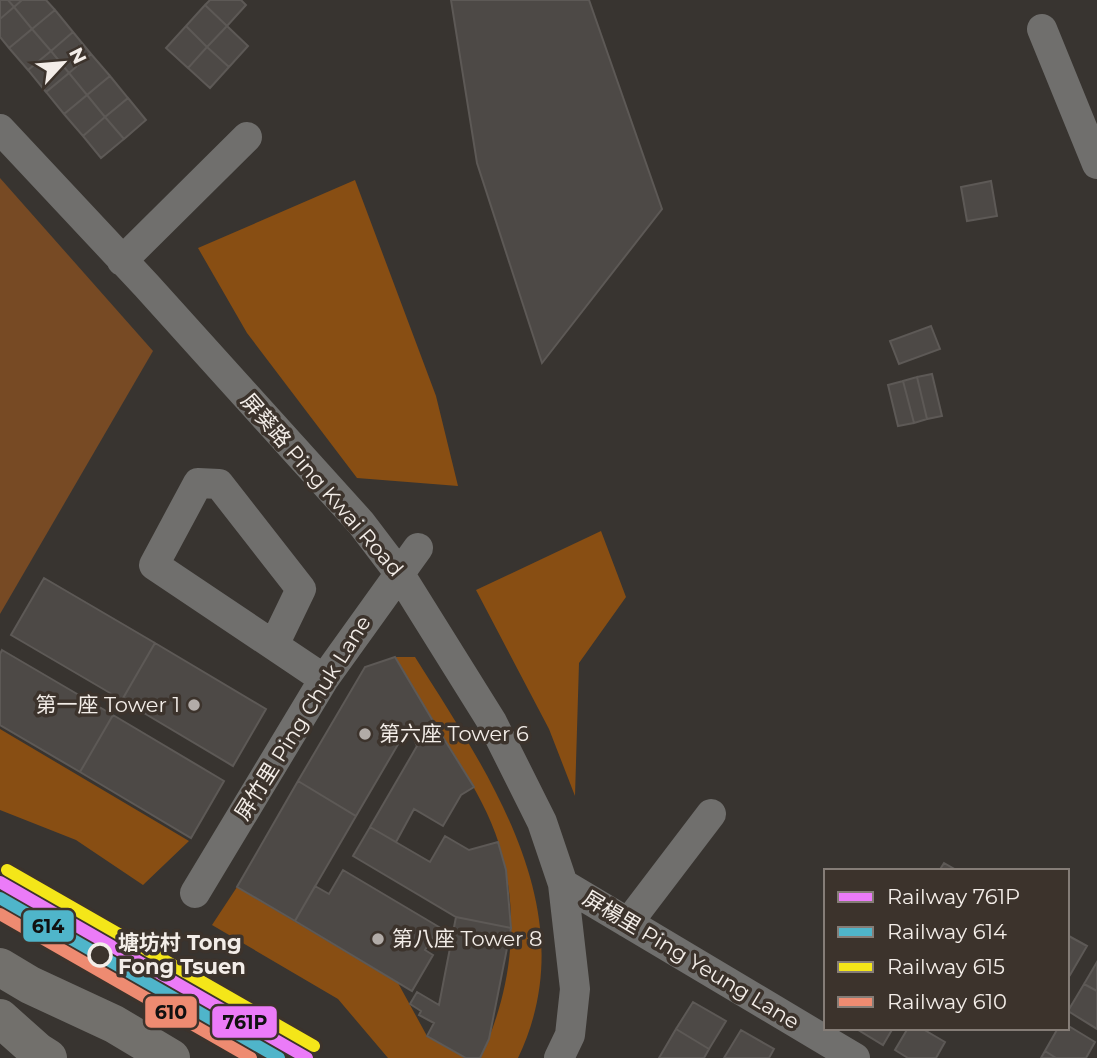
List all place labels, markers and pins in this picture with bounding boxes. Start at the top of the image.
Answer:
place label: 第一座 Tower 1 [35,692,180,717]
marker: 第一座 Tower 1 [186,697,202,713]
place label: 第六座 Tower 6 [379,721,529,746]
marker: 第六座 Tower 6 [357,726,373,742]
place label: 第八座 Tower 8 [392,926,542,951]
place label: 塘坊村 Tong Fong Tsuen [118,930,246,979]
marker: 第八座 Tower 8 [370,931,386,947]
marker: 塘坊村 Tong Fong Tsuen [88,943,112,967]

